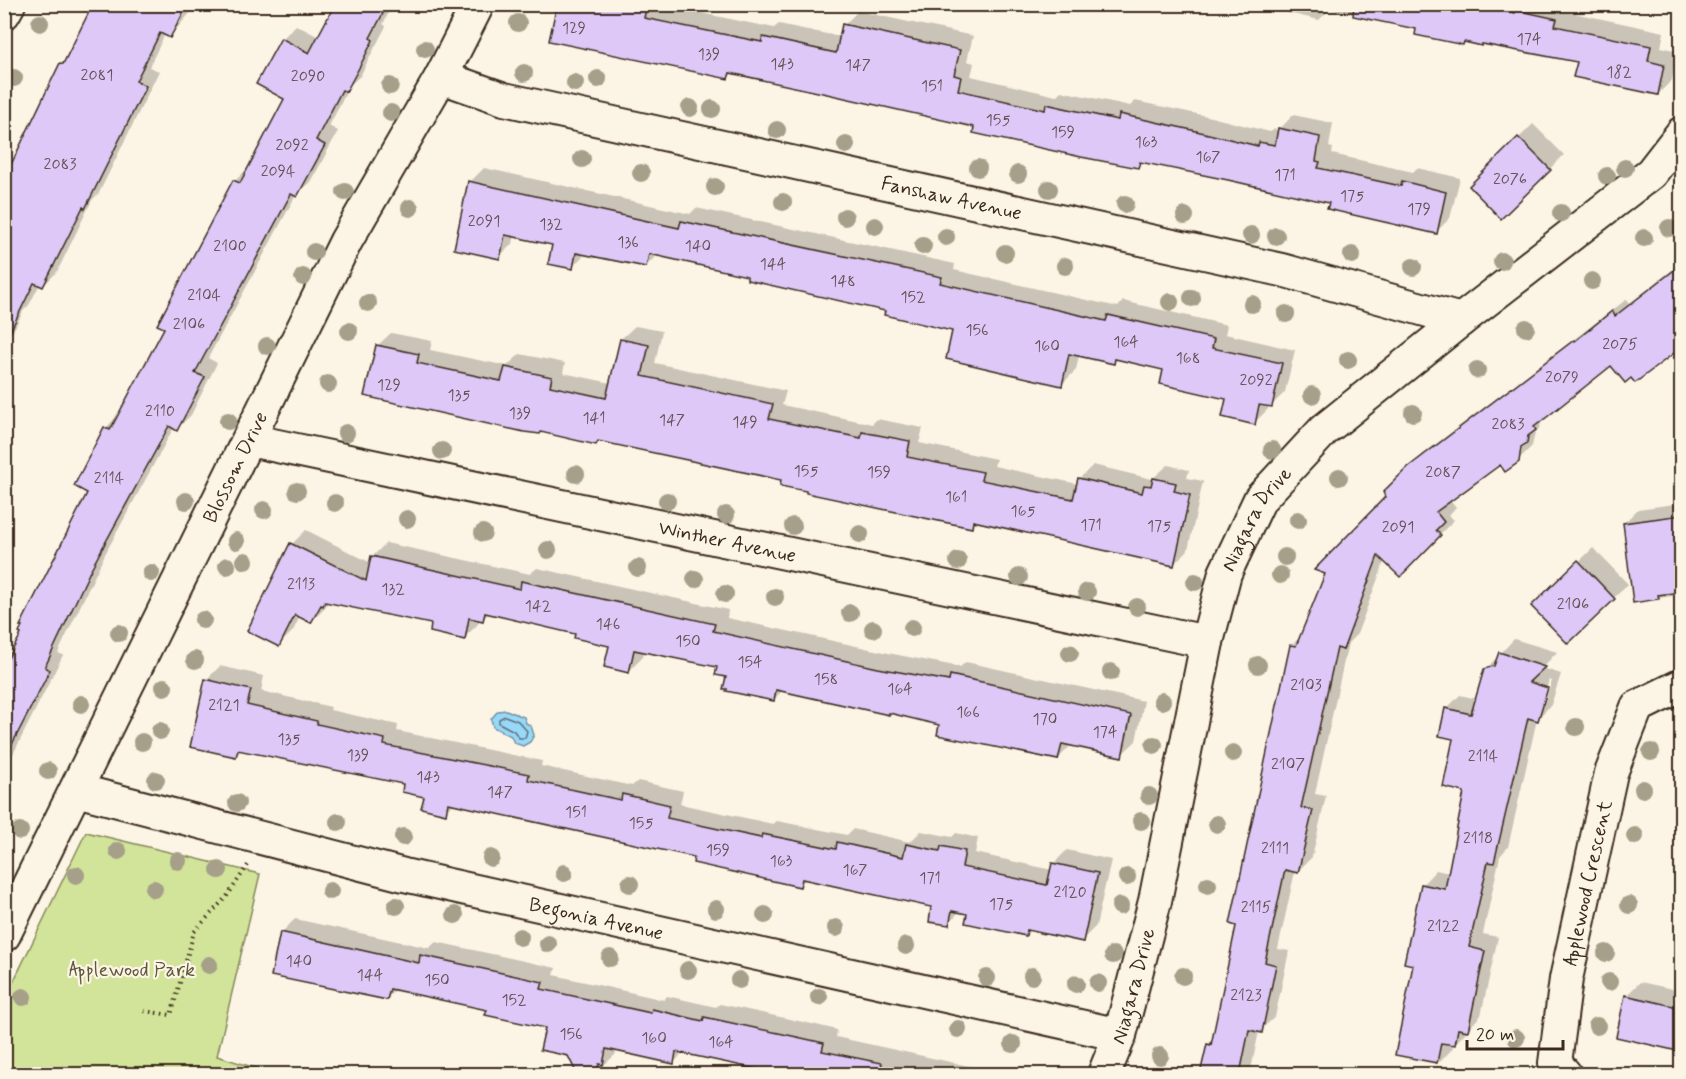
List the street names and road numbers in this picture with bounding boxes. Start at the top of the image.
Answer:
street label: Fanshaw Avenue [878,170,1024,227]
street label: Blossom Drive [197,407,275,528]
street label: Niagara Drive [1216,461,1298,576]
street label: Winther Avenue [656,515,798,570]
street label: Applewood Crescent [1557,798,1620,969]
street label: Begonia Avenue [526,891,666,948]
street label: Niagara Drive [1106,925,1162,1049]

